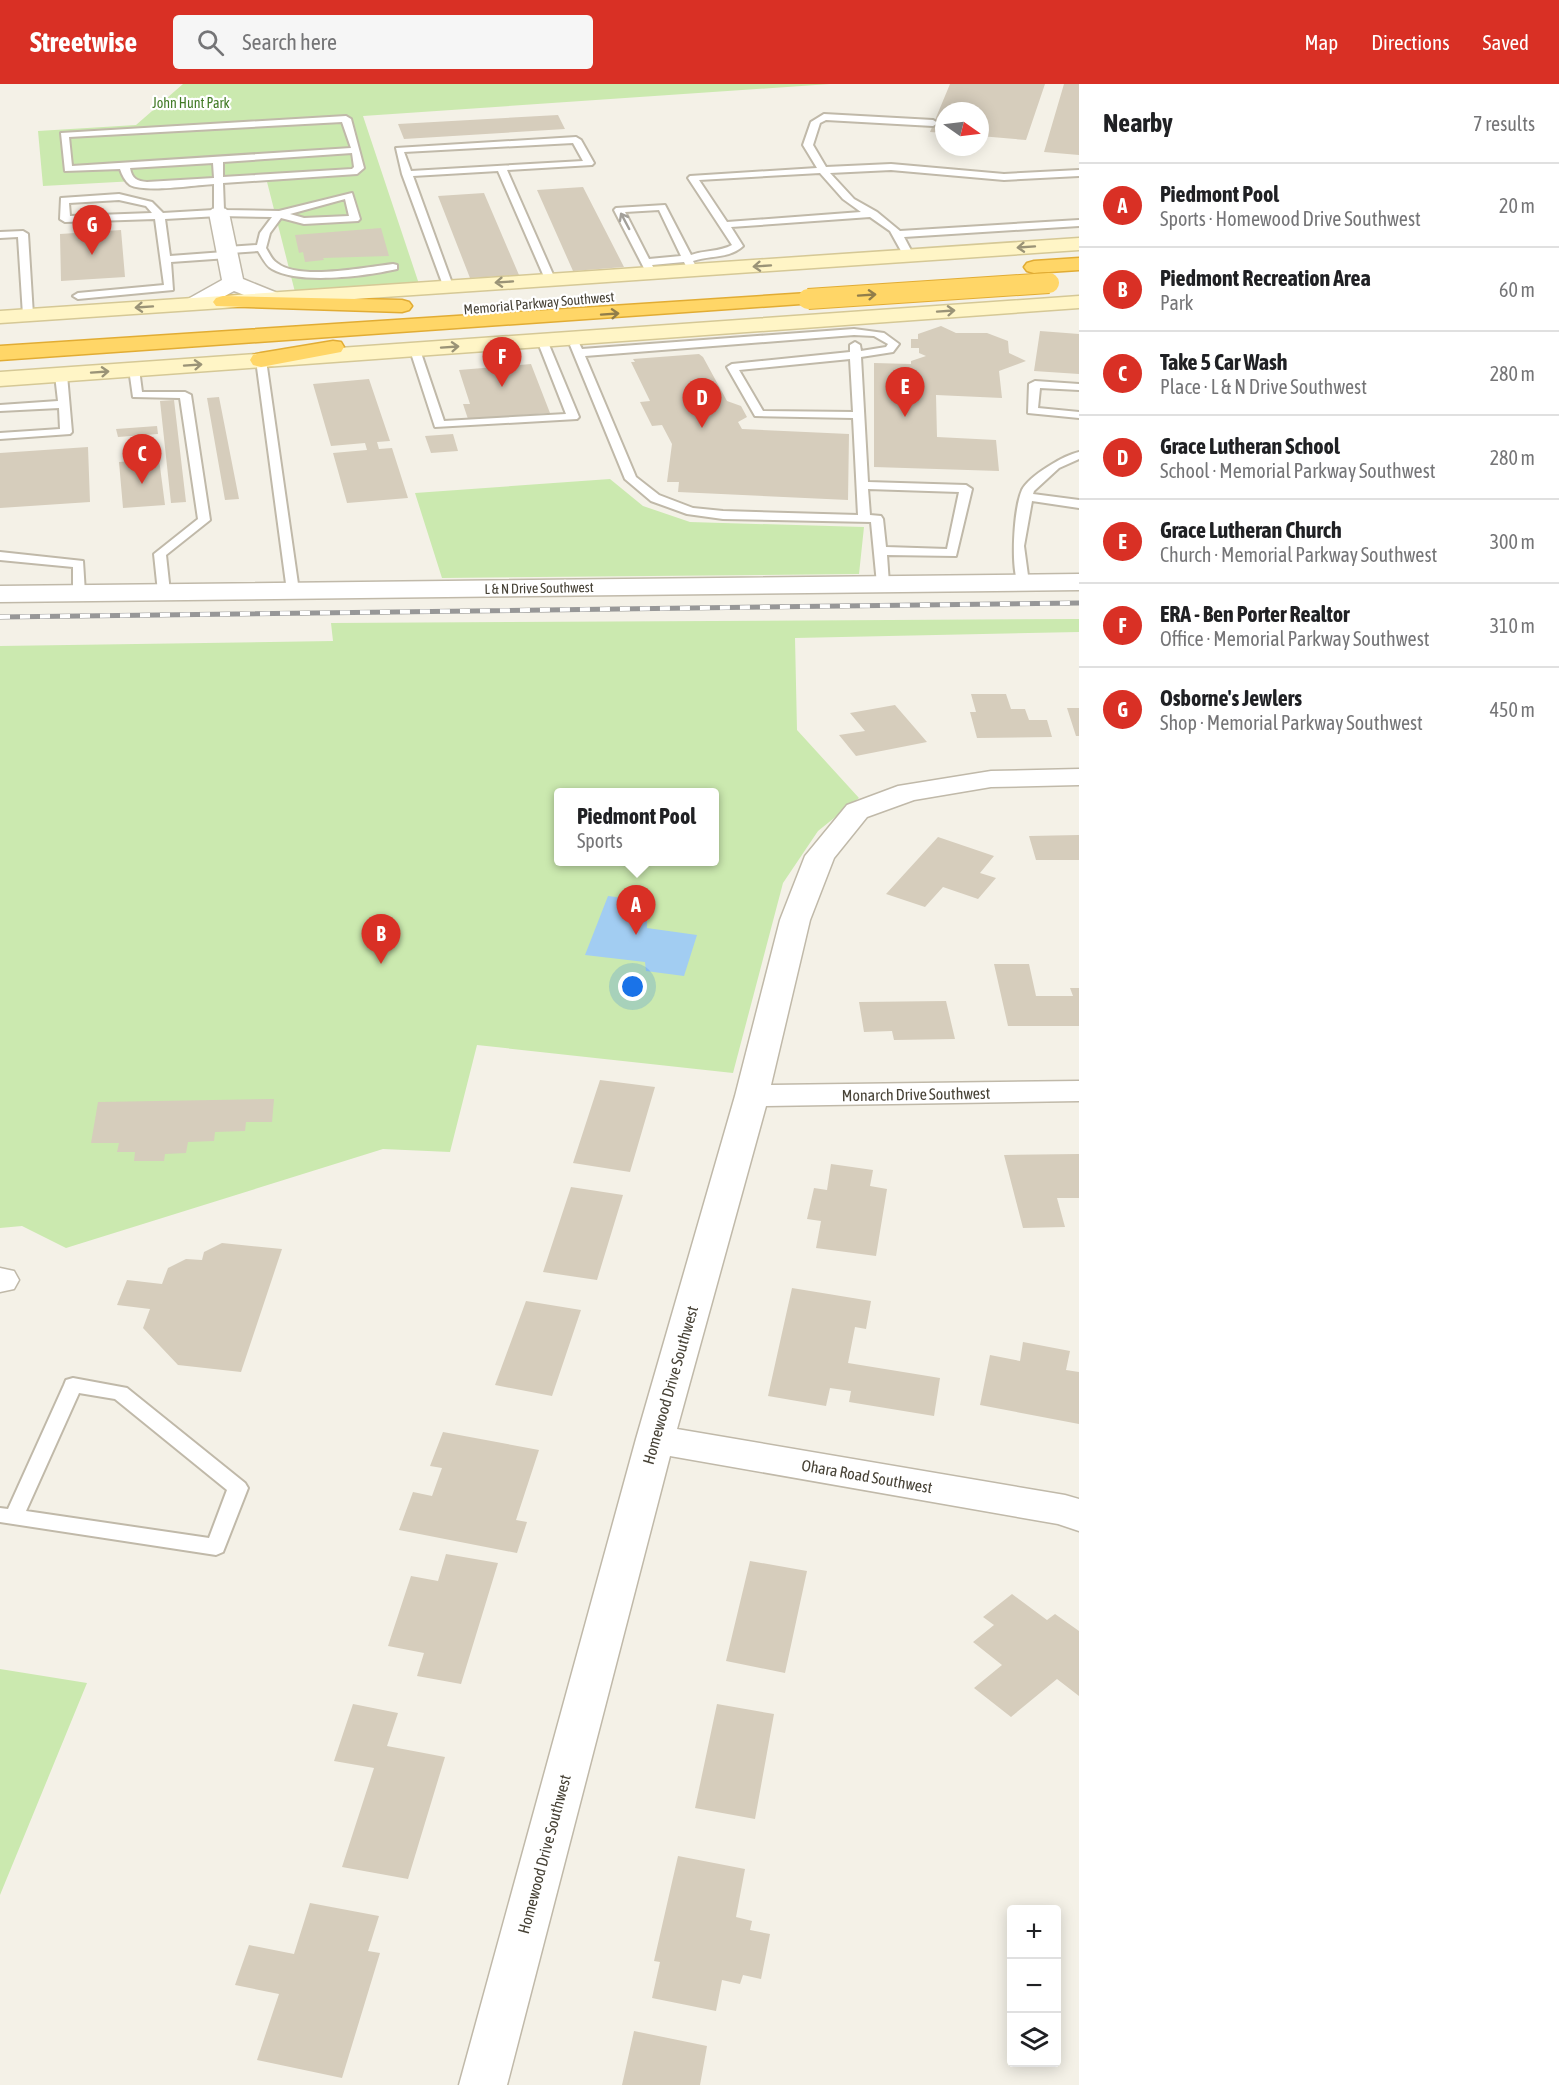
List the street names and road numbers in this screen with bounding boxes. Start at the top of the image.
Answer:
street label: Memorial Parkway Southwest [463,288,615,318]
street label: L & N Drive Southwest [484,579,594,597]
street label: Monarch Drive Southwest [842,1084,991,1104]
street label: Homewood Drive Southwest [639,1303,701,1466]
street label: Ohara Road Southwest [800,1456,934,1496]
street label: Homewood Drive Southwest [514,1772,574,1936]

